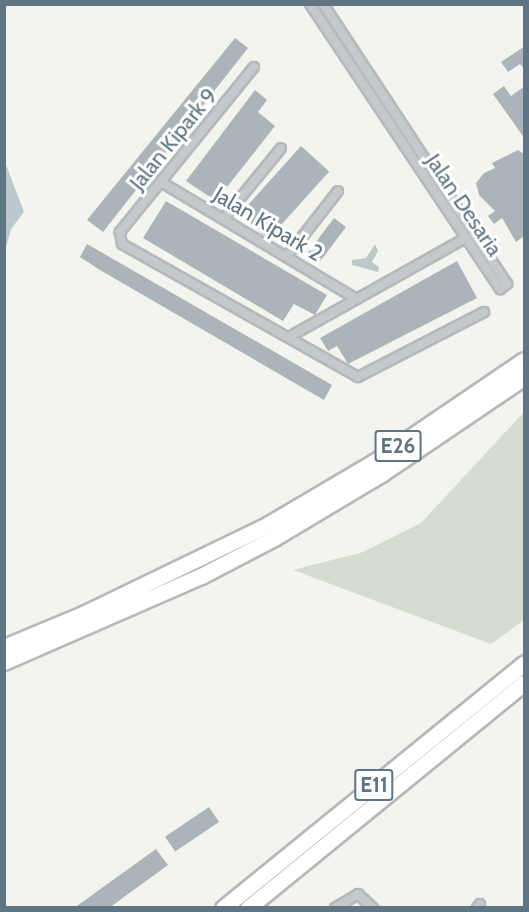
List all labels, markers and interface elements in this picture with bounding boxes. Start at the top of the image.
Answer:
street label: Jalan Kipark 9 [124,83,222,195]
street label: Jalan Desaria [420,149,508,261]
street label: Jalan Kipark 2 [209,181,327,267]
road number: E26 [374,428,422,464]
road number: E11 [353,767,395,803]

